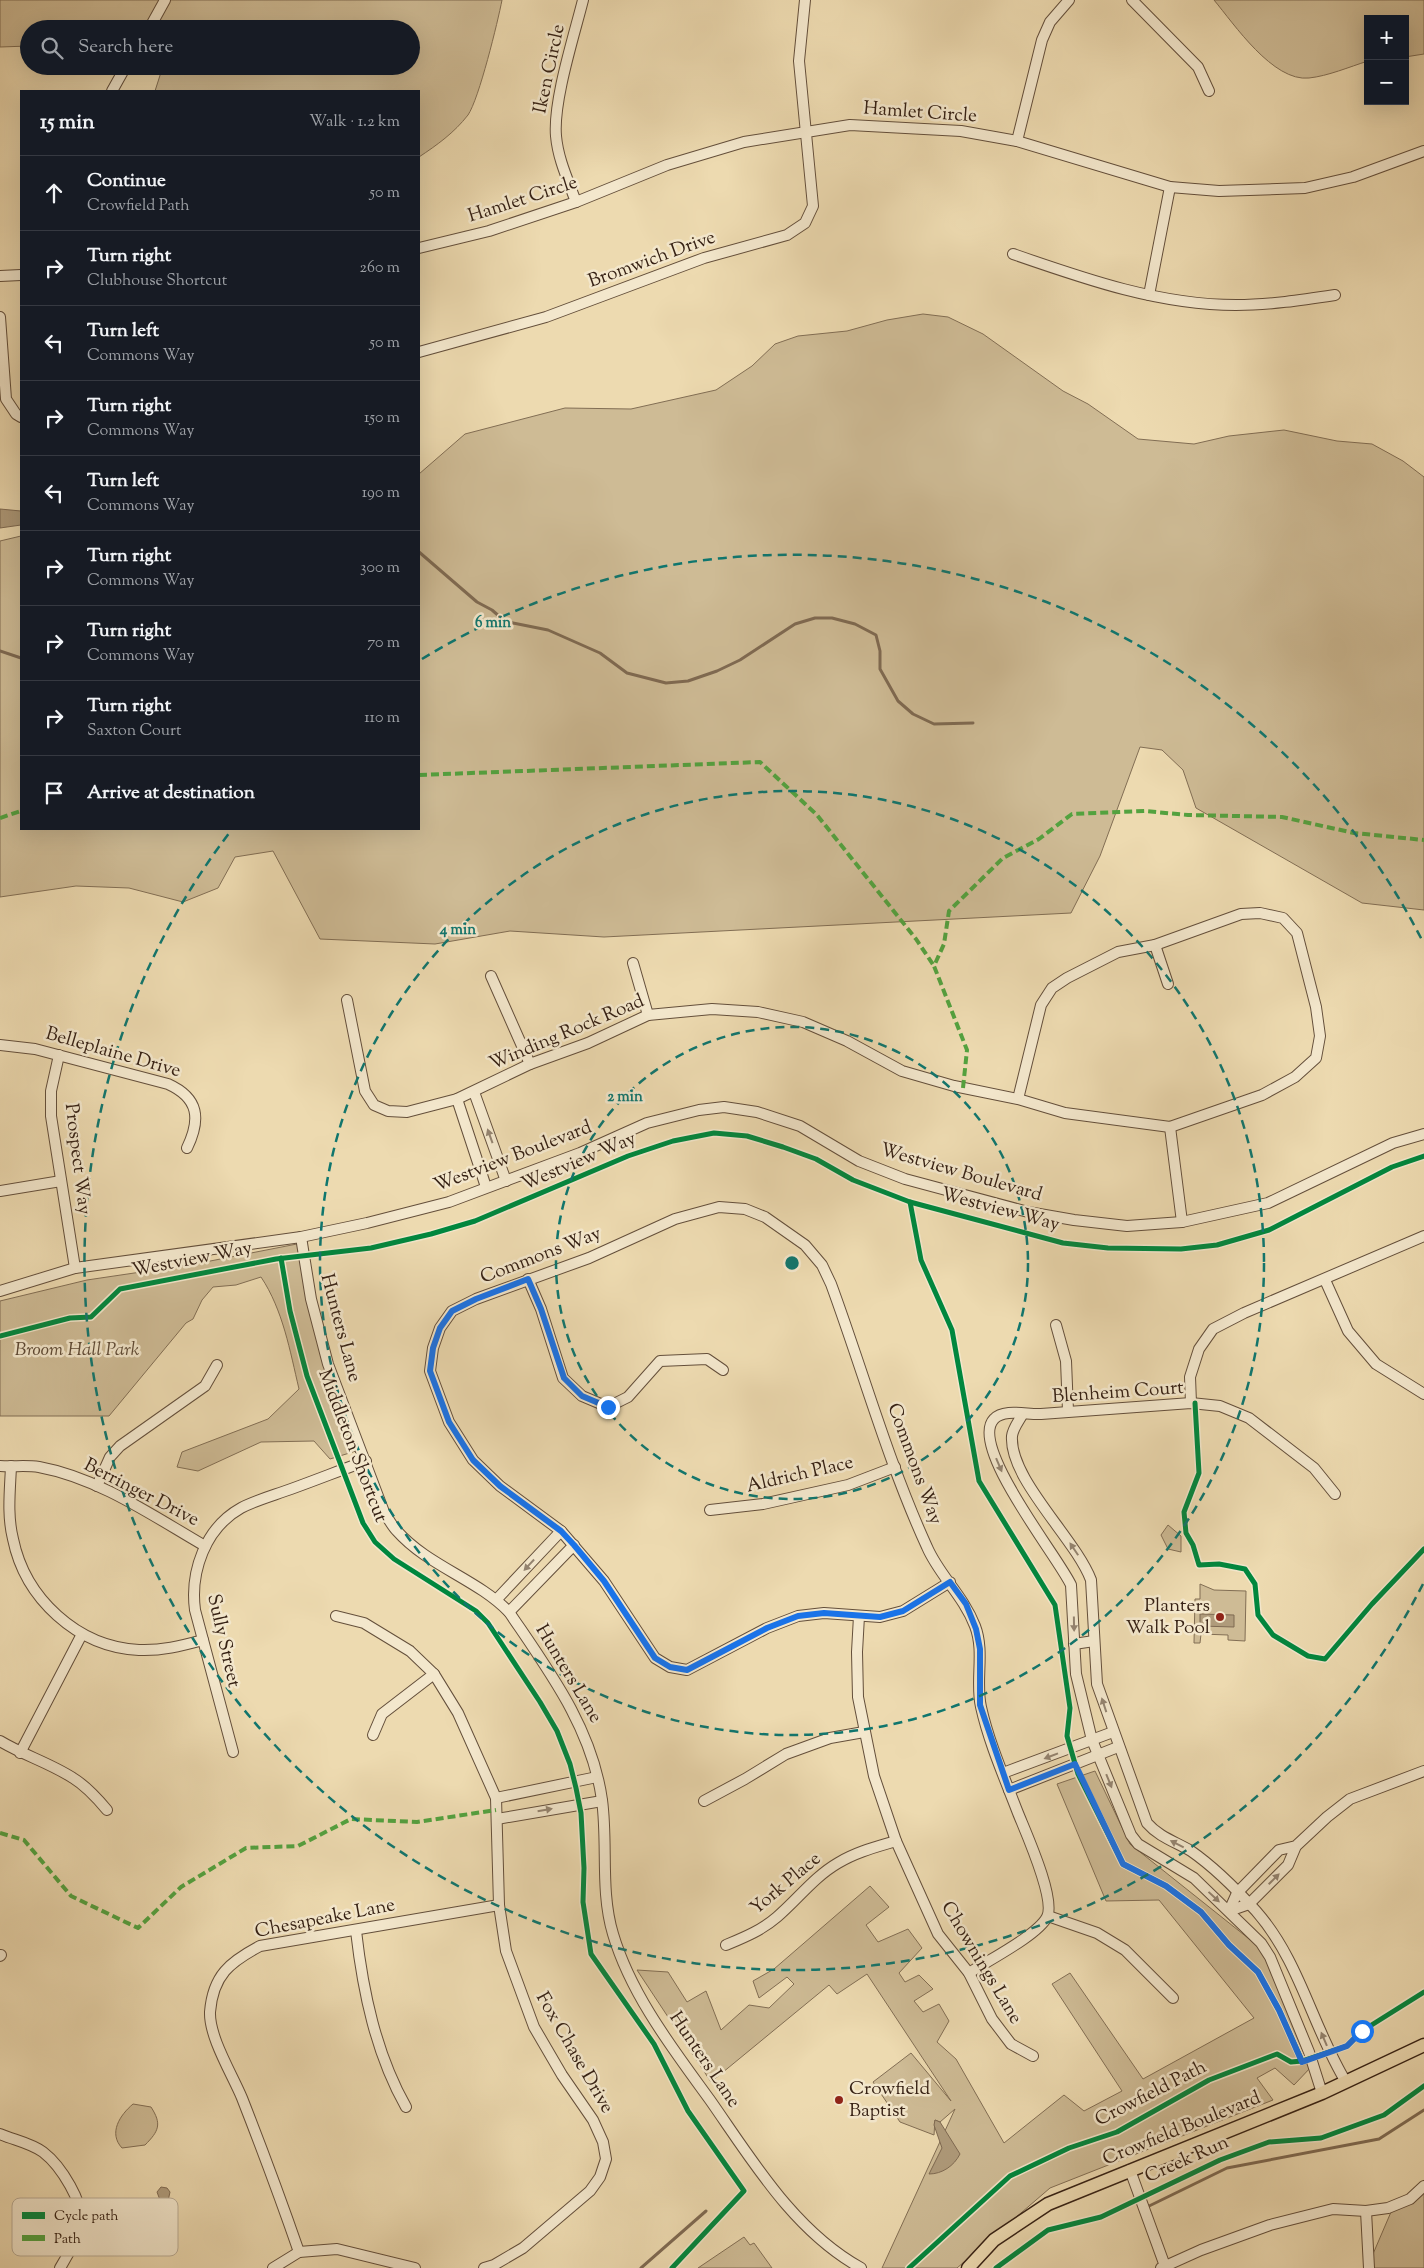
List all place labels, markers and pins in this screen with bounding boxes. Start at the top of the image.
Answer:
centre of rings [783,1254,801,1272]
place label: Planters Walk Pool [1125,1593,1210,1642]
marker: Planters Walk Pool [1214,1611,1226,1623]
place label: Crowfield Baptist [849,2076,930,2125]
marker: Crowfield Baptist [833,2094,845,2106]

